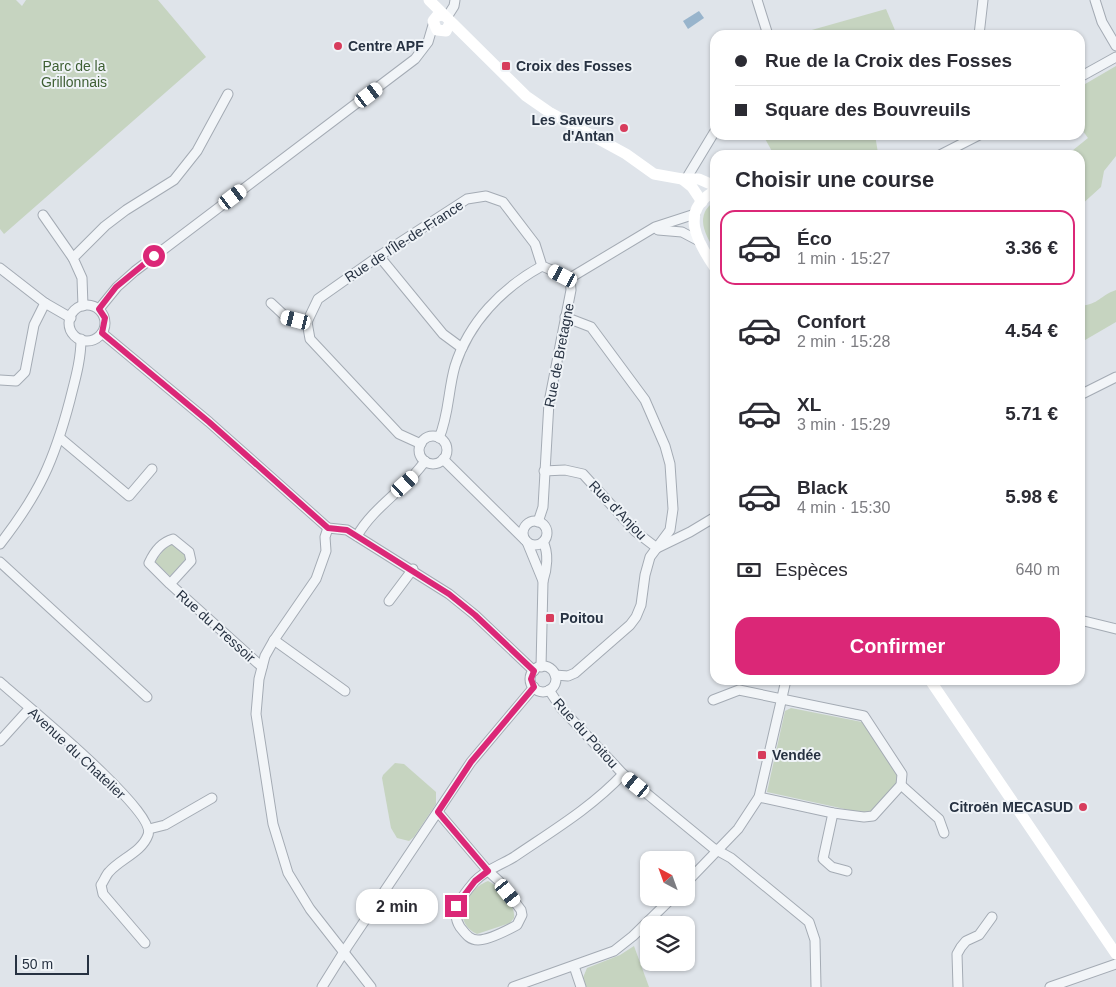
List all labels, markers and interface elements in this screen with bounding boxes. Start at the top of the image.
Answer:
place label: Centre APF [348,38,424,54]
marker: Centre APF [332,40,344,52]
text: Rue de la Croix des Fosses [765,50,1012,71]
park label: Parc de la Grillonnais [41,58,107,90]
place label: Croix des Fosses [516,58,632,74]
marker: Croix des Fosses [500,60,512,72]
car [352,80,385,110]
text: Square des Bouvreuils [765,99,971,120]
place label: Les Saveurs d'Antan [532,112,614,144]
marker: Les Saveurs d'Antan [618,122,630,134]
text: Choisir une course [735,167,934,192]
car [216,182,249,212]
street label: Rue de l'Île-de-France [342,197,466,285]
icon: car [737,225,782,270]
text: Éco [797,228,832,249]
text: 3.36 € [1005,237,1058,258]
route start [143,245,165,267]
text: 1 min · 15:27 [797,250,890,267]
car [546,263,579,289]
street label: Rue de Bretagne [541,301,577,408]
icon: car [737,308,782,353]
car [279,309,312,331]
text: Confort [797,311,866,332]
text: 4.54 € [1005,320,1058,341]
text: 2 min · 15:28 [797,333,890,350]
icon: car [737,391,782,436]
text: XL [797,394,821,415]
text: 5.71 € [1005,403,1058,424]
text: 3 min · 15:29 [797,416,890,433]
car [388,468,421,500]
icon: car [737,474,782,519]
street label: Rue d'Anjou [586,477,650,543]
text: Black [797,477,848,498]
text: 5.98 € [1005,486,1058,507]
text: 4 min · 15:30 [797,499,890,516]
icon: cash [735,556,763,584]
text: Espèces [775,559,848,580]
text: 640 m [1016,561,1060,578]
street label: Rue du Pressoir [173,586,259,666]
place label: Poitou [560,610,604,626]
marker: Poitou [544,612,556,624]
button: Confirmer [735,617,1060,675]
street label: Rue du Poitou [550,695,622,771]
street label: Avenue du Chatelier [25,704,129,802]
place label: Vendée [772,747,821,763]
marker: Vendée [756,749,768,761]
car [619,770,652,800]
place label: Citroën MECASUD [949,799,1073,815]
marker: Citroën MECASUD [1077,801,1089,813]
north arrow [640,851,695,906]
map controls [640,851,695,971]
car [492,877,523,909]
callout: 2 min [356,888,438,924]
route end [445,895,467,917]
text: 2 min [376,898,418,915]
button: layers [640,916,695,971]
scale bar [15,952,89,975]
text: 50 m [22,956,53,972]

